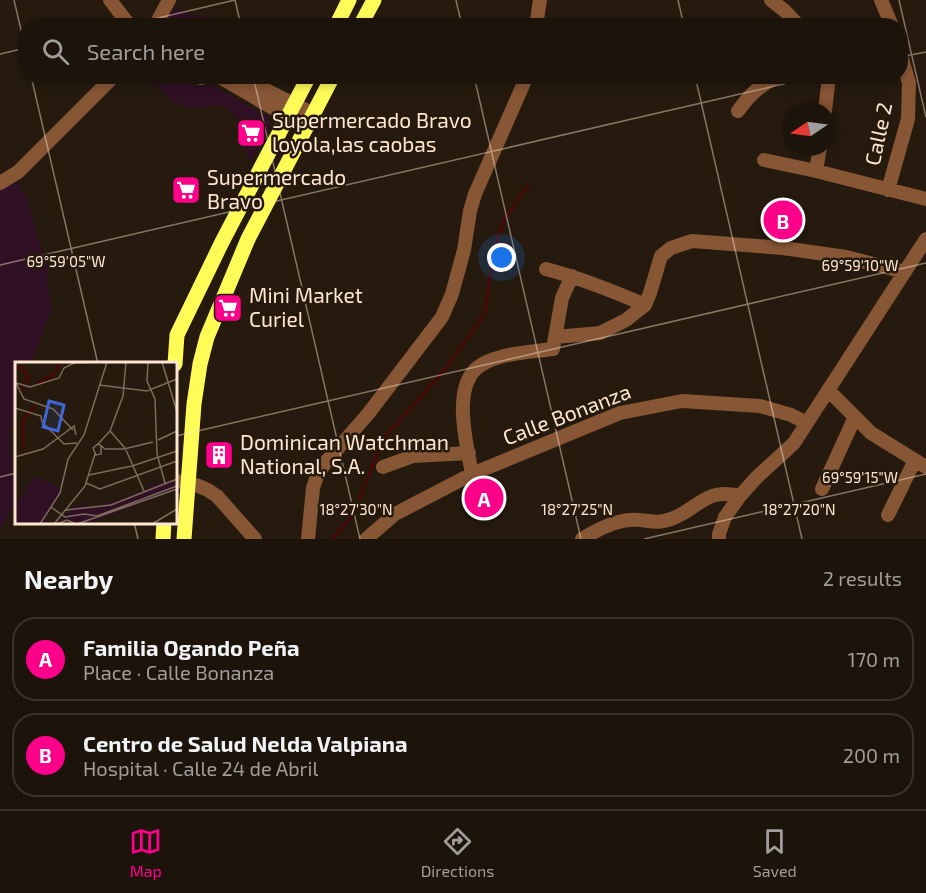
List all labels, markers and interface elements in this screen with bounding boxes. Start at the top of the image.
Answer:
search box [18,18,908,84]
icon: search [39,35,72,68]
text: Search here [87,38,205,64]
street label: Calle 2 [859,100,896,167]
north arrow [782,102,836,156]
place label: Supermercado Bravo loyola,las caobas [272,107,472,156]
supermarket icon: Supermercado Bravo loyola,las caobas [235,117,267,149]
place label: Supermercado Bravo [207,164,346,213]
supermarket icon: Supermercado Bravo [170,174,202,206]
pin: B [764,198,802,242]
your location [487,243,516,272]
text: 69°59'05"W [27,252,105,270]
text: 69°59'10"W [822,256,898,274]
place label: Mini Market Curiel [249,282,363,331]
supermarket icon: Mini Market Curiel [212,292,244,324]
inset map [15,362,177,524]
street label: Calle Bonanza [499,378,634,449]
place label: Dominican Watchman National, S.A. [240,429,449,478]
building icon: Dominican Watchman National, S.A. [203,439,235,471]
text: 69°59'15"W [822,468,898,486]
pin: A [464,476,504,520]
text: 18°27'30"N [319,500,393,518]
text: 18°27'25"N [541,500,613,518]
text: 18°27'20"N [762,500,836,518]
text: Nearby [24,563,113,594]
text: 2 results [823,566,902,590]
text: Familia Ogando Peña [83,634,300,660]
text: A [39,647,52,671]
text: 170 m [848,647,900,671]
text: Place · Calle Bonanza [83,660,274,684]
text: Centro de Salud Nelda Valpiana [83,730,408,756]
text: B [39,743,52,767]
text: 200 m [843,743,900,767]
text: Hospital · Calle 24 de Abril [83,756,319,780]
tab: Map [129,825,162,880]
tab: Directions [421,825,494,880]
tab: Saved [753,825,797,880]

